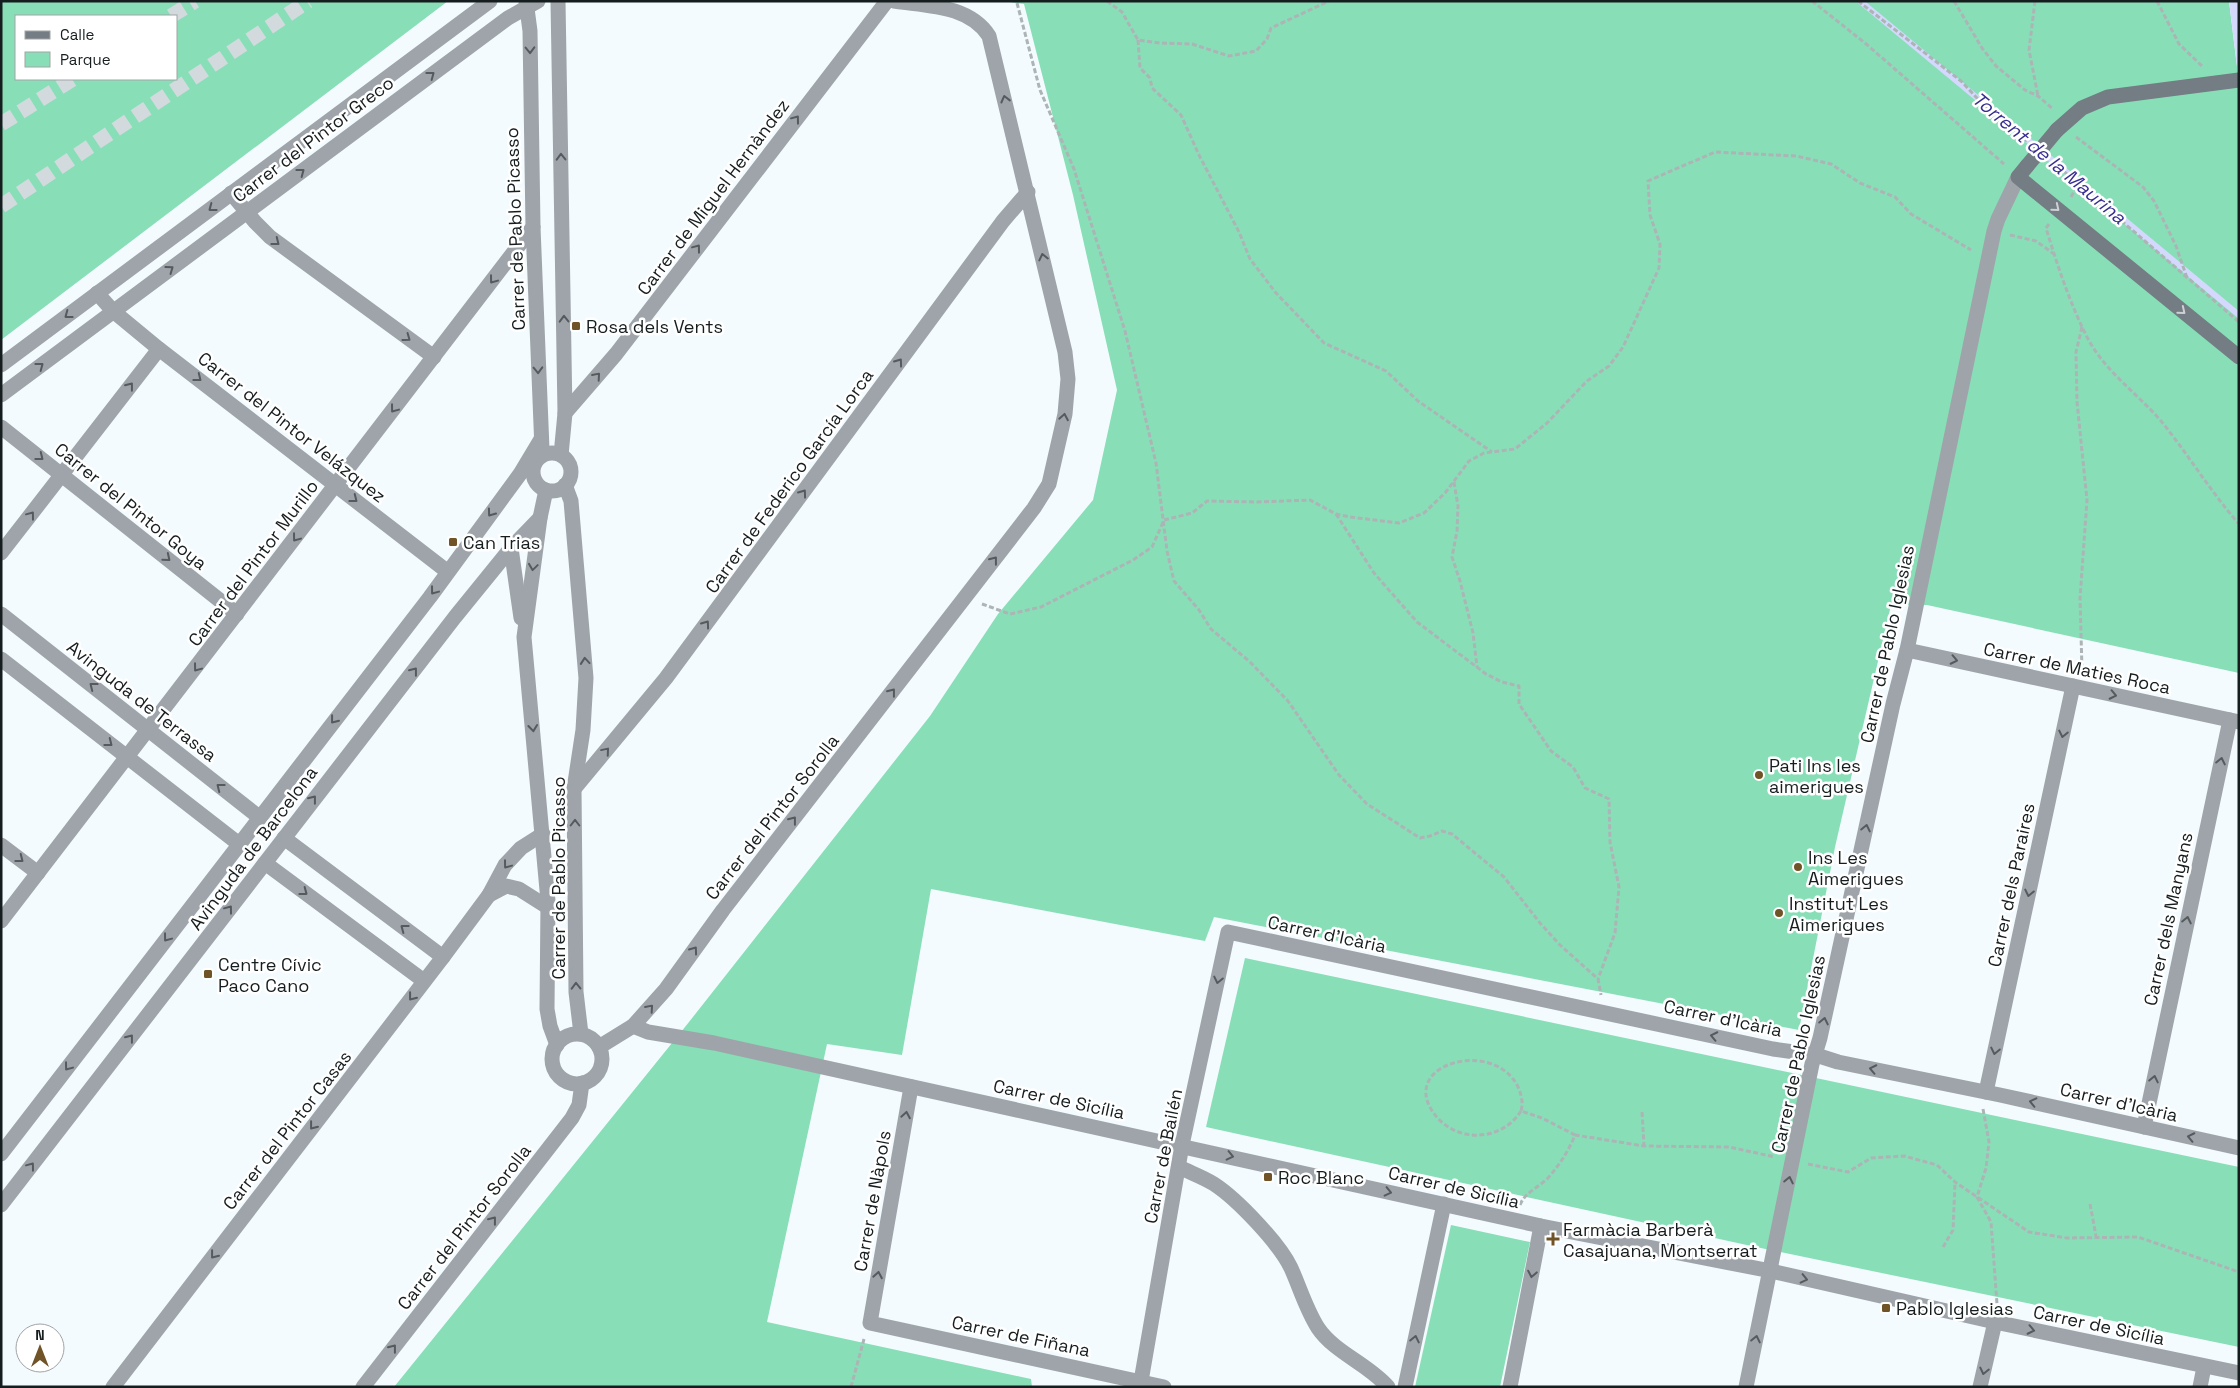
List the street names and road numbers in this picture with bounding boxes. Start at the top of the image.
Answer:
street label: Carrer del Pintor Greco [228,71,398,207]
street label: Carrer de Miguel Hernàndez [632,95,794,299]
street label: Carrer de Pablo Picasso [500,127,530,331]
street label: Carrer del Pintor Velázquez [194,347,390,507]
street label: Carrer de Federico García Lorca [700,364,878,598]
street label: Carrer del Pintor Goya [50,437,212,575]
street label: Carrer del Pintor Murillo [183,475,323,651]
street label: Carrer de Pablo Iglesias [1855,543,1919,745]
street label: Avinguda de Terrassa [62,635,222,767]
street label: Carrer de Maties Roca [1981,637,2173,699]
street label: Carrer del Pintor Sorolla [700,730,844,904]
street label: Avinguda de Barcelona [184,762,322,934]
street label: Carrer de Pablo Picasso [547,776,570,980]
street label: Carrer dels Paraires [1982,801,2040,969]
street label: Carrer dels Manyans [2138,830,2198,1008]
street label: Carrer d'Icària [1266,910,1388,958]
street label: Carrer de Pablo Iglesias [1766,953,1830,1155]
street label: Carrer d'Icària [1662,994,1784,1042]
street label: Carrer del Pintor Casas [218,1046,356,1214]
street label: Carrer de Sicília [991,1074,1127,1124]
street label: Carrer d'Icària [2058,1077,2180,1127]
street label: Carrer de Bailén [1139,1087,1187,1225]
street label: Carrer de Nàpols [848,1129,896,1273]
street label: Carrer del Pintor Sorolla [392,1140,536,1314]
street label: Carrer de Sicília [1386,1161,1522,1213]
street label: Carrer de Sicília [2031,1300,2167,1350]
street label: Carrer de Fiñana [950,1310,1092,1362]

